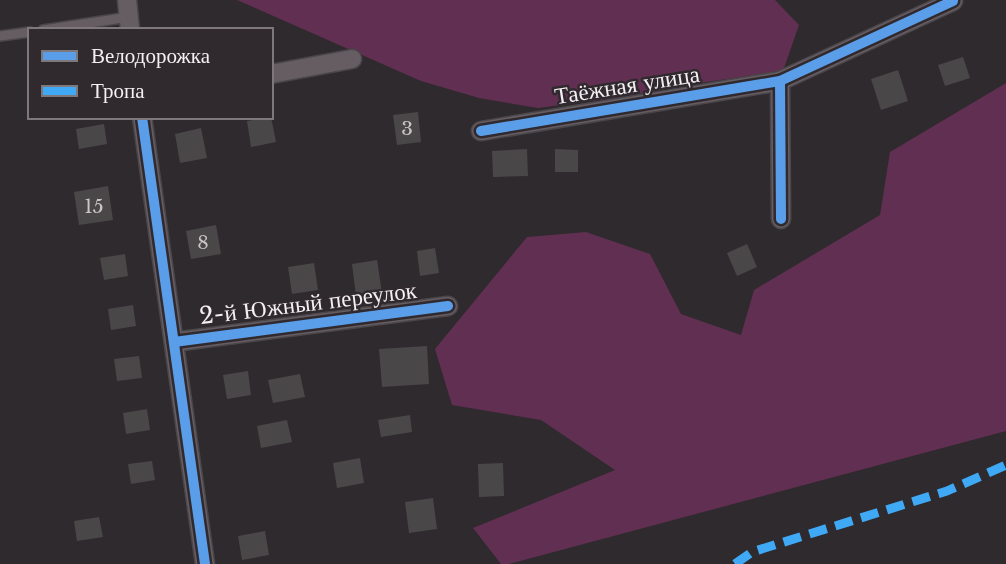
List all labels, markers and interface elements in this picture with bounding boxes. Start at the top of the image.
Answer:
legend [28,28,273,119]
text: Велодорожка [91,43,211,69]
street label: Таёжная улица [553,60,701,110]
text: Тропа [91,78,145,104]
house number: 3 [401,117,413,140]
house number: 15 [84,195,104,218]
house number: 8 [197,231,209,254]
street label: 2-й Южный переулок [198,276,419,330]

